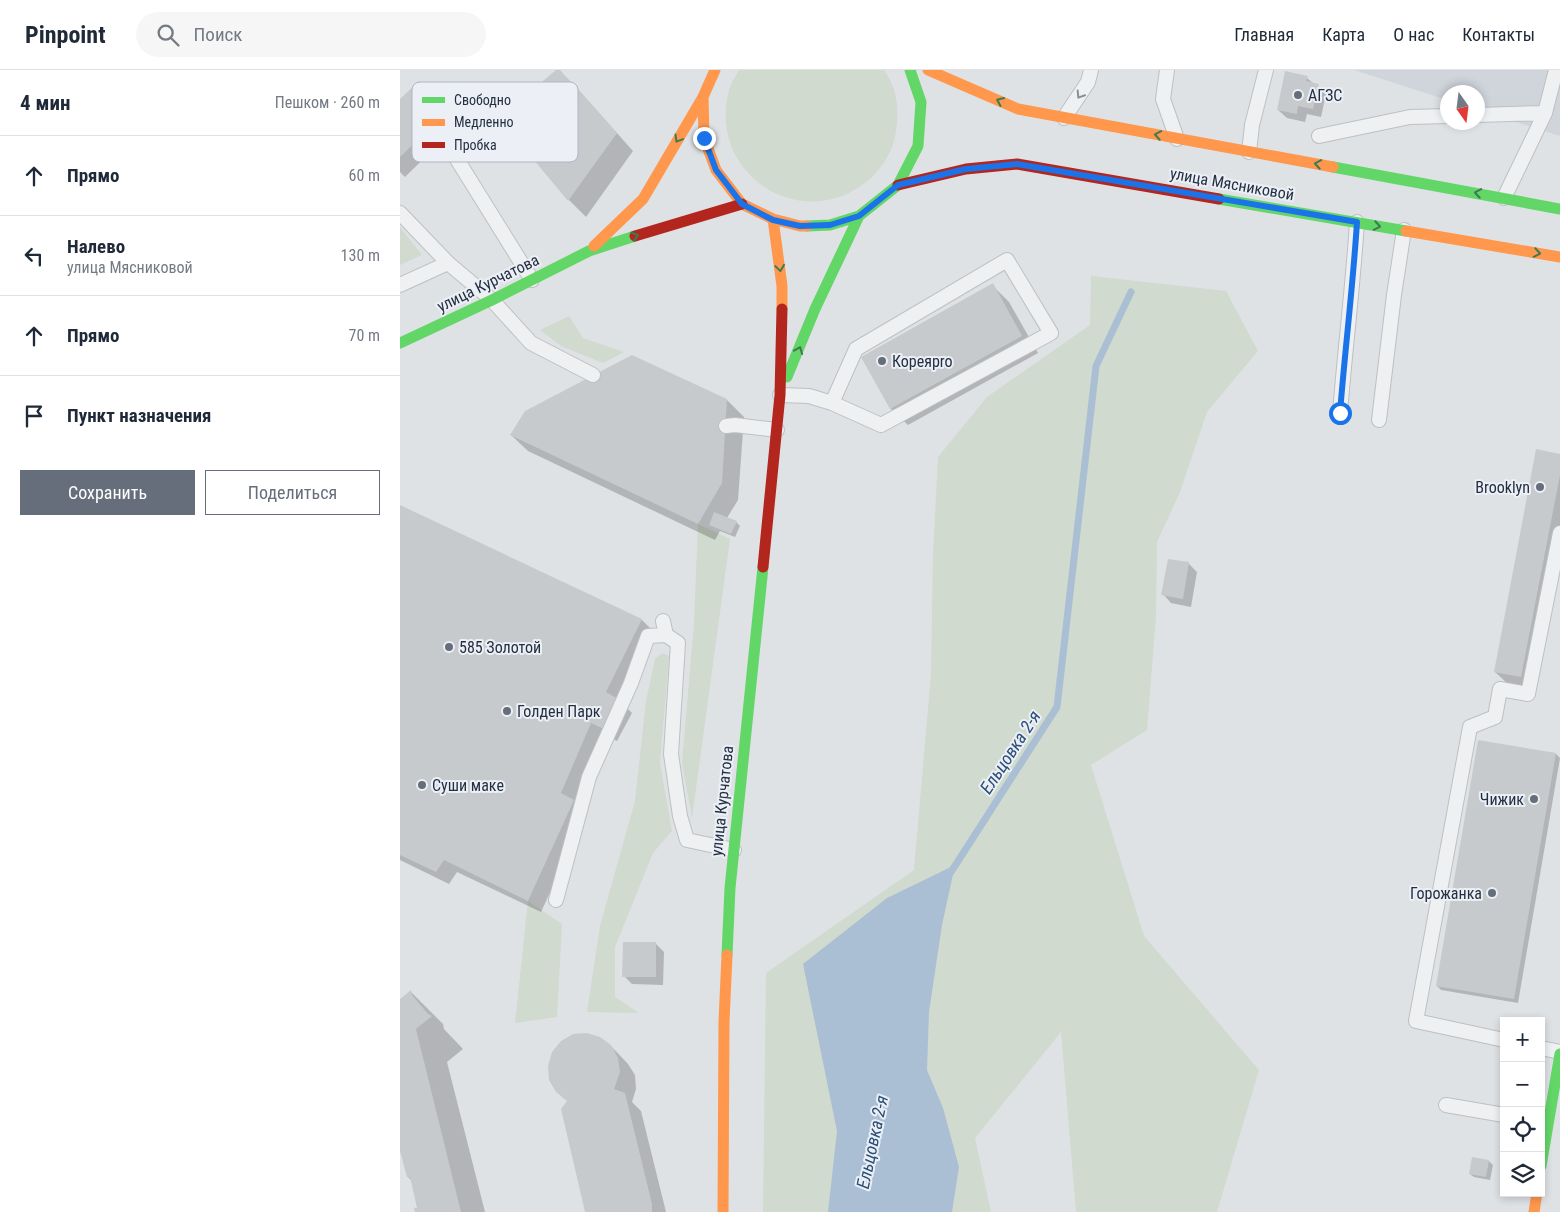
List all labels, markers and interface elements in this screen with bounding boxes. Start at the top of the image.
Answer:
search box [136,12,486,57]
text: Pinpoint [25,21,106,49]
icon: search [154,21,182,49]
text: Поиск [194,23,242,46]
text: Главная [1234,24,1294,45]
text: Карта [1322,24,1365,45]
text: О нас [1393,24,1434,45]
text: Контакты [1462,24,1535,45]
legend [412,82,578,162]
north arrow [1440,85,1485,130]
place label: АГЗС [1308,86,1342,105]
one-way arrow [1077,89,1086,99]
marker: АГЗС [1292,89,1304,101]
text: 4 мин [20,91,70,115]
text: Свободно [454,92,511,108]
text: Пешком · 260 m [275,93,380,112]
one-way arrow [996,97,1005,108]
text: Медленно [454,114,514,130]
route end [693,127,716,150]
one-way arrow [1154,131,1162,141]
one-way arrow [675,134,685,143]
text: Пробка [454,137,497,153]
one-way arrow [1313,160,1322,170]
icon: ahead [20,162,48,190]
text: Прямо [67,164,120,187]
street label: улица Мясниковой [1168,164,1296,204]
text: 60 m [348,166,380,185]
one-way arrow [1473,189,1482,199]
one-way arrow [1373,220,1382,230]
one-way arrow [631,231,639,241]
text: Налево [67,235,125,258]
icon: left [20,242,48,270]
text: 130 m [341,246,380,265]
one-way arrow [1533,248,1542,258]
street label: улица Курчатова [434,250,542,316]
text: улица Мясниковой [67,258,193,277]
one-way arrow [774,263,784,272]
icon: ahead [20,322,48,350]
text: Прямо [67,324,120,347]
text: 70 m [348,326,380,345]
one-way arrow [792,346,803,355]
place label: Кореяpro [892,352,953,371]
marker: Кореяpro [876,355,888,367]
icon: arrive [20,402,48,430]
route start [1329,402,1352,425]
text: Пункт назначения [67,404,211,427]
button: Сохранить [20,470,195,515]
button: Поделиться [205,470,380,515]
place label: Brooklyn [1475,478,1530,497]
marker: Brooklyn [1534,481,1546,493]
place label: 585 Золотой [459,638,541,657]
marker: 585 Золотой [443,641,455,653]
place label: Голден Парк [517,702,601,721]
marker: Голден Парк [501,705,513,717]
water label: Ельцовка 2-я [975,706,1045,798]
street label: улица Курчатова [707,745,737,857]
place label: Суши маке [432,776,504,795]
marker: Суши маке [416,779,428,791]
place label: Чижик [1480,790,1524,809]
marker: Чижик [1528,793,1540,805]
place label: Горожанка [1410,884,1482,903]
marker: Горожанка [1486,887,1498,899]
map controls [1500,1017,1545,1197]
button: + [1500,1017,1545,1062]
button: − [1500,1062,1545,1107]
water label: Ельцовка 2-я [852,1093,892,1191]
button: locate [1500,1107,1545,1152]
button: layers [1500,1152,1545,1197]

